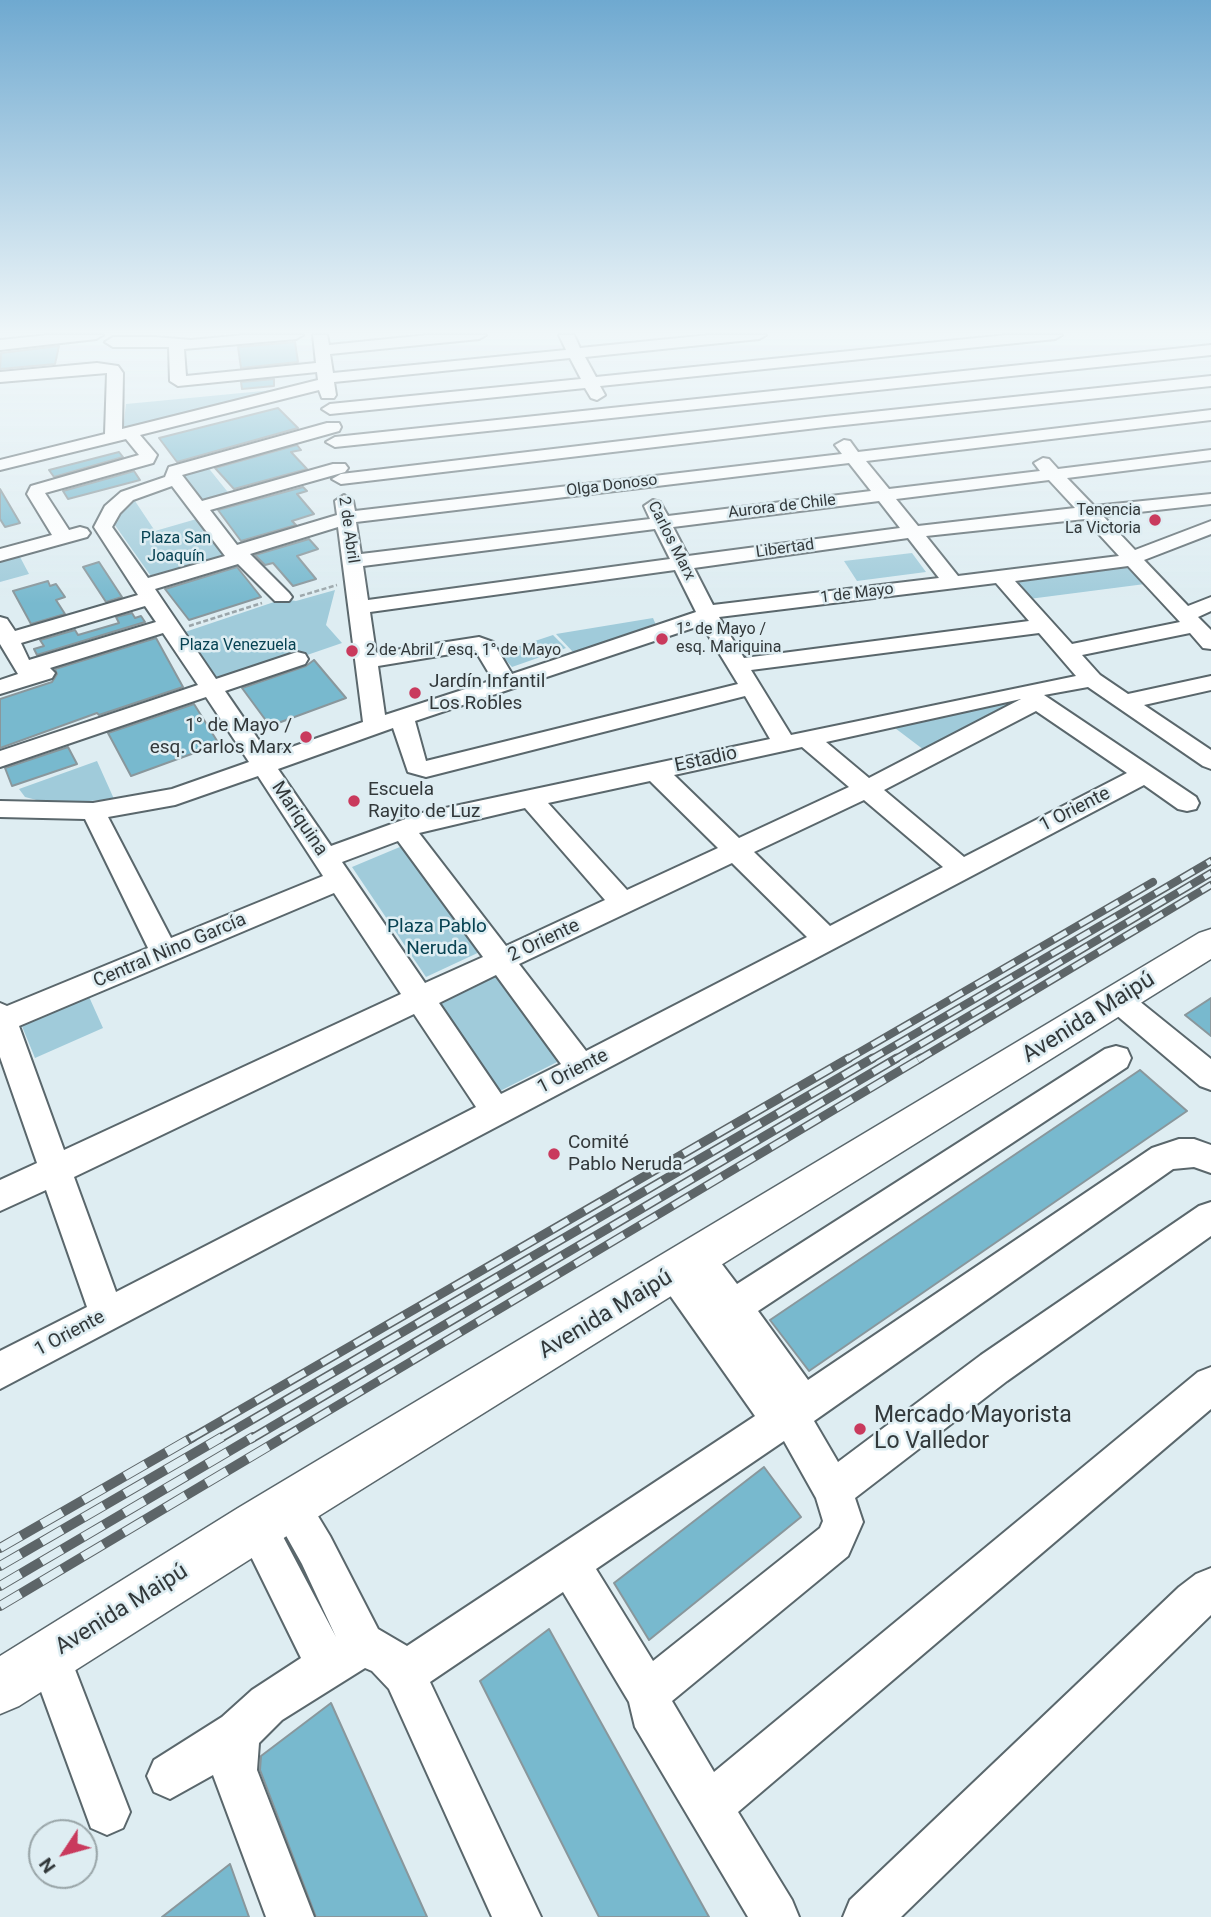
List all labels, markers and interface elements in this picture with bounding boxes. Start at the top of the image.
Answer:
street label: Olga Donoso [565,471,659,501]
street label: Aurora de Chile [727,491,837,523]
street label: 2 de Abril [334,495,362,565]
street label: Carlos Marx [643,498,699,584]
place label: Tenencia La Victoria [1065,501,1141,539]
marker: Tenencia La Victoria [1147,512,1163,528]
park label: Plaza San Joaquín [141,529,211,567]
street label: Libertad [755,535,815,563]
street label: 1 de Mayo [819,580,895,608]
place label: 1° de Mayo / esq. Mariquina [676,620,781,658]
marker: 1° de Mayo / esq. Mariquina [654,631,670,647]
park label: Plaza Venezuela [180,636,296,656]
place label: 2 de Abril / esq. 1° de Mayo [366,641,561,661]
marker: 2 de Abril / esq. 1° de Mayo [344,643,360,659]
place label: Jardín Infantil Los Robles [429,671,545,715]
marker: Jardín Infantil Los Robles [407,685,423,701]
place label: 1° de Mayo / esq. Carlos Marx [150,715,292,759]
marker: 1° de Mayo / esq. Carlos Marx [298,729,314,745]
street label: Estadio [673,742,739,778]
street label: Mariquina [266,778,332,860]
place label: Escuela Rayito de Luz [368,779,480,823]
street label: 1 Oriente [1036,783,1114,837]
marker: Escuela Rayito de Luz [346,793,362,809]
street label: Central Nino García [90,909,250,993]
street label: 2 Oriente [505,915,583,967]
park label: Plaza Pablo Neruda [387,916,487,960]
street label: Avenida Maipú [1018,966,1160,1070]
street label: 1 Oriente [534,1045,612,1099]
place label: Comité Pablo Neruda [568,1132,683,1176]
marker: Comité Pablo Neruda [546,1146,562,1162]
street label: Avenida Maipú [534,1264,678,1366]
street label: 1 Oriente [31,1306,109,1362]
place label: Mercado Mayorista Lo Valledor [874,1402,1072,1456]
marker: Mercado Mayorista Lo Valledor [852,1421,868,1437]
street label: Avenida Maipú [51,1558,193,1662]
north arrow [28,1819,98,1889]
text: N [34,1853,60,1878]

